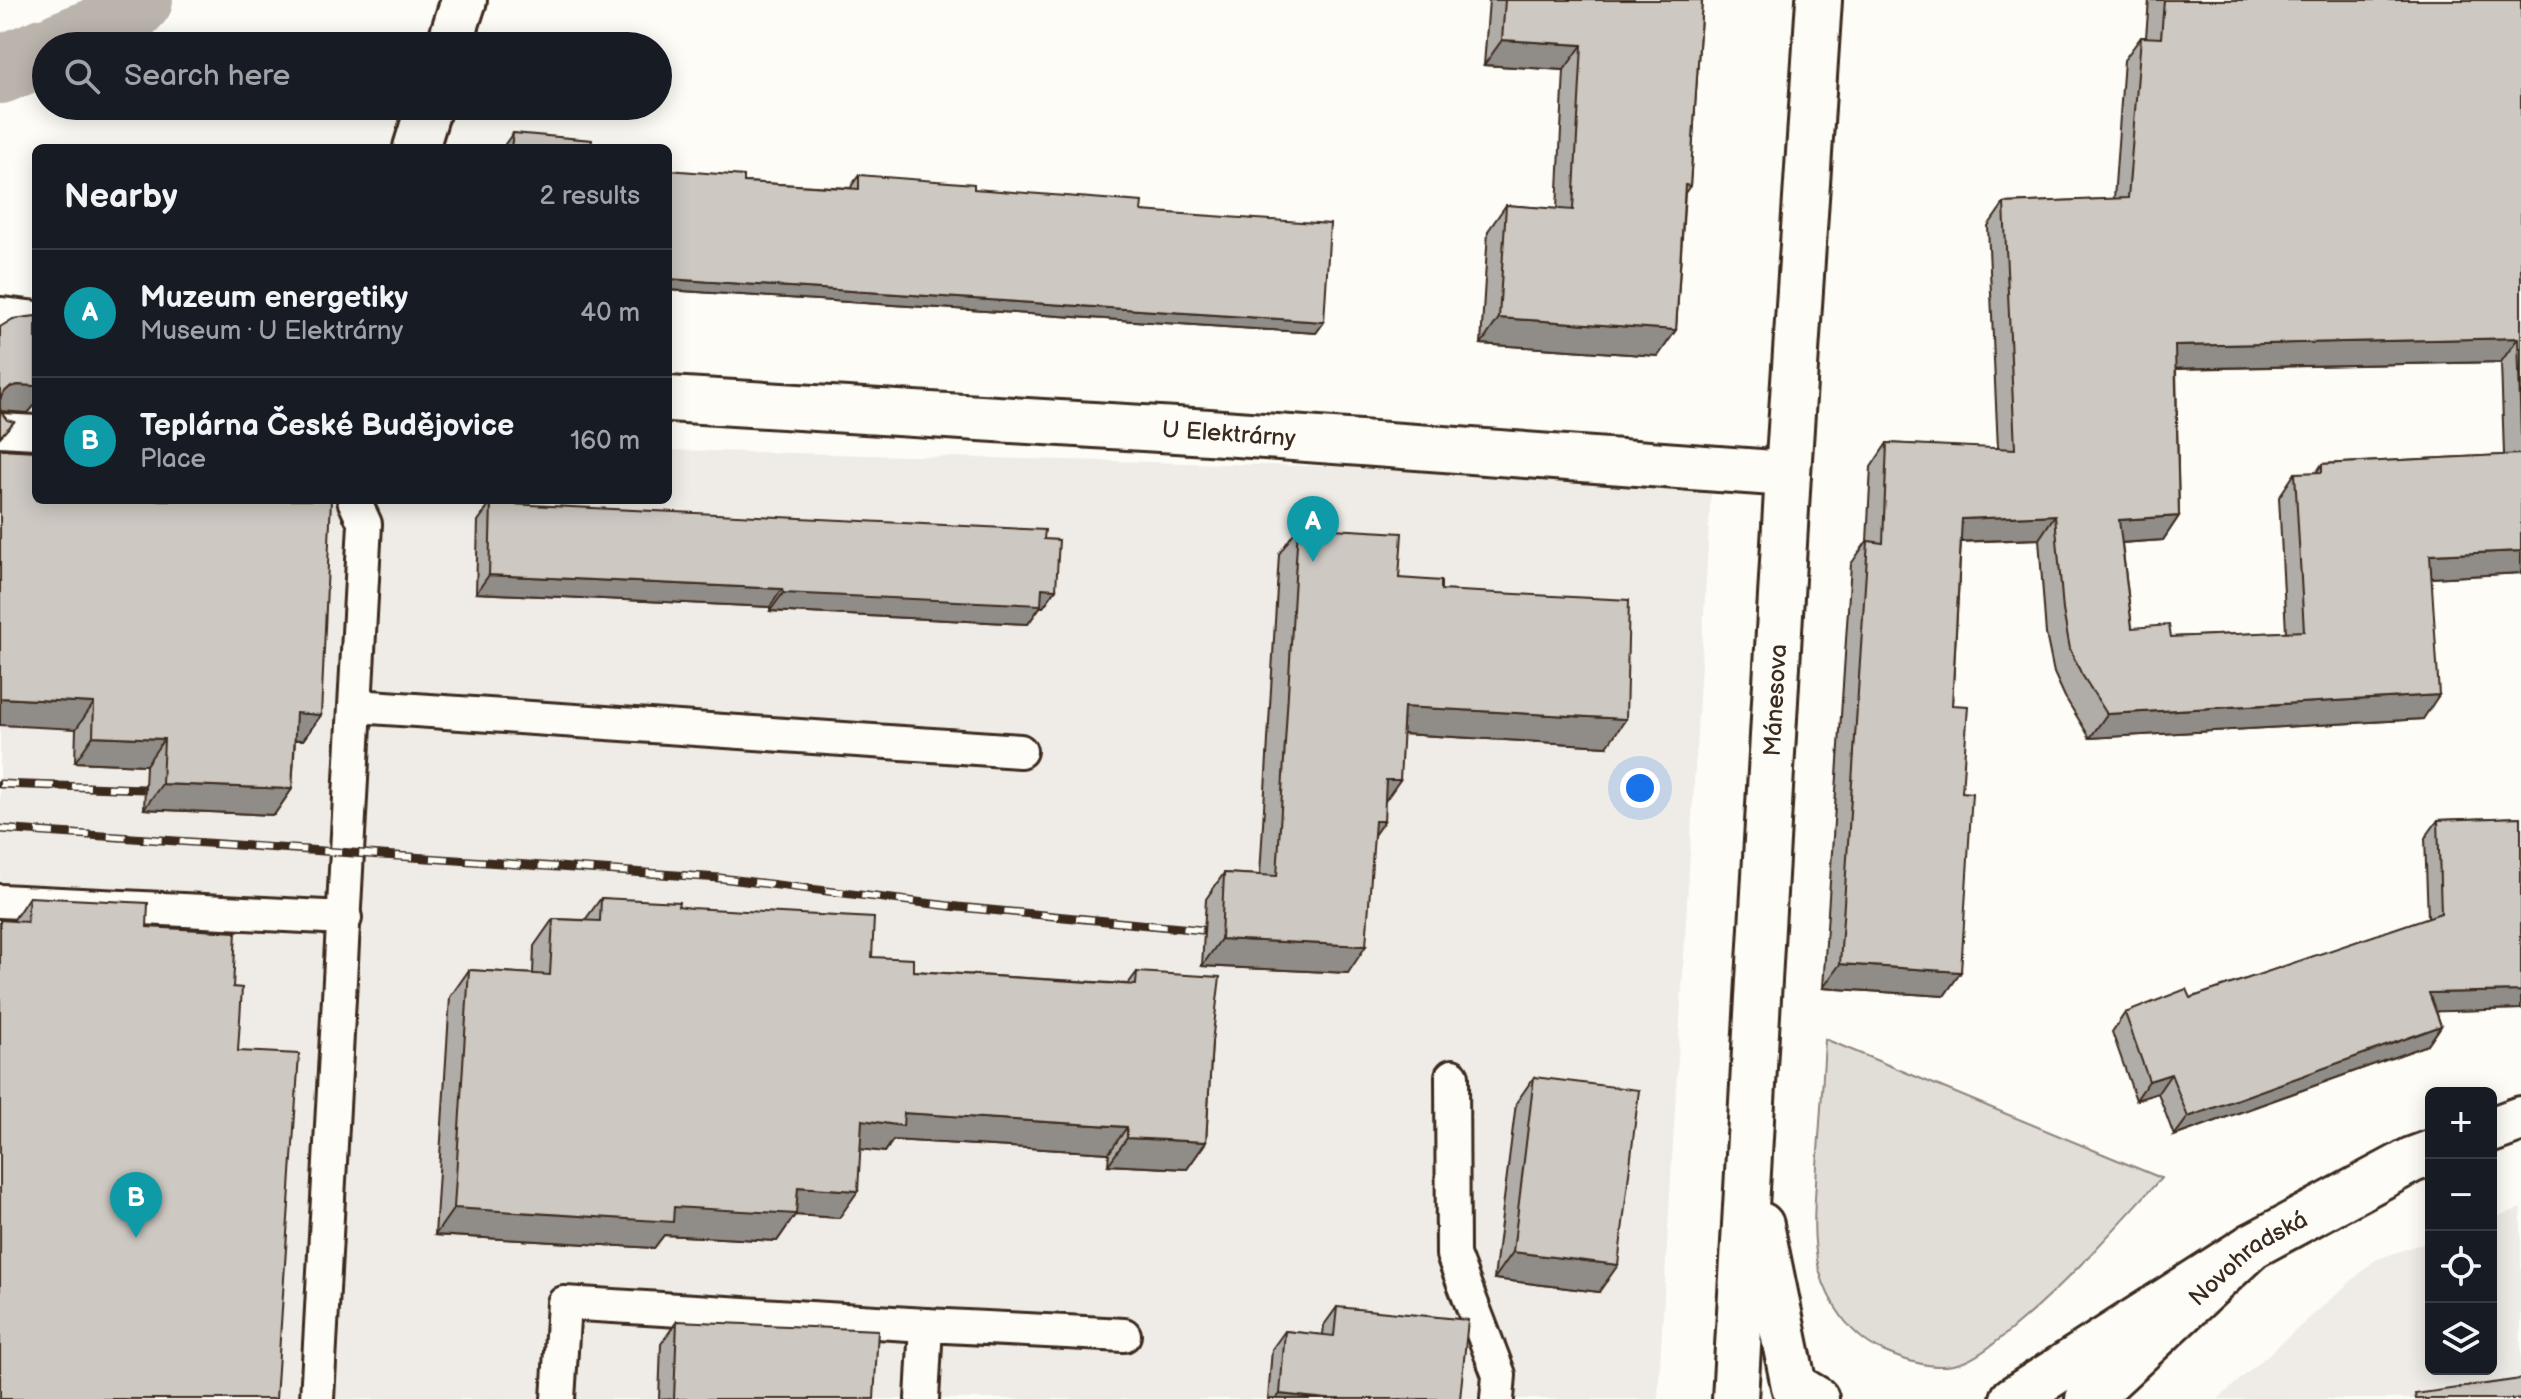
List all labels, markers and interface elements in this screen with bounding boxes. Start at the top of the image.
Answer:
search box [32,32,672,120]
icon: search [60,54,104,98]
text: Search here [124,58,290,94]
text: Nearby [64,176,178,217]
text: 2 results [540,181,640,212]
text: Muzeum energetiky [140,280,408,316]
text: A [82,298,98,329]
text: 40 m [580,298,640,329]
text: Museum · U Elektrárny [140,316,403,347]
text: Teplárna České Budějovice [140,408,514,444]
street label: U Elektrárny [1161,415,1297,453]
text: B [81,426,99,457]
text: 160 m [570,426,640,457]
text: Place [140,444,206,475]
pin: A [1287,496,1339,562]
street label: Mánesova [1758,643,1793,757]
your location [1620,768,1660,808]
map controls [2425,1087,2497,1375]
button: + [2425,1087,2497,1159]
button: − [2425,1159,2497,1231]
pin: B [110,1172,162,1238]
street label: Novohradská [2183,1205,2313,1312]
button: locate [2425,1231,2497,1303]
button: layers [2425,1303,2497,1375]

